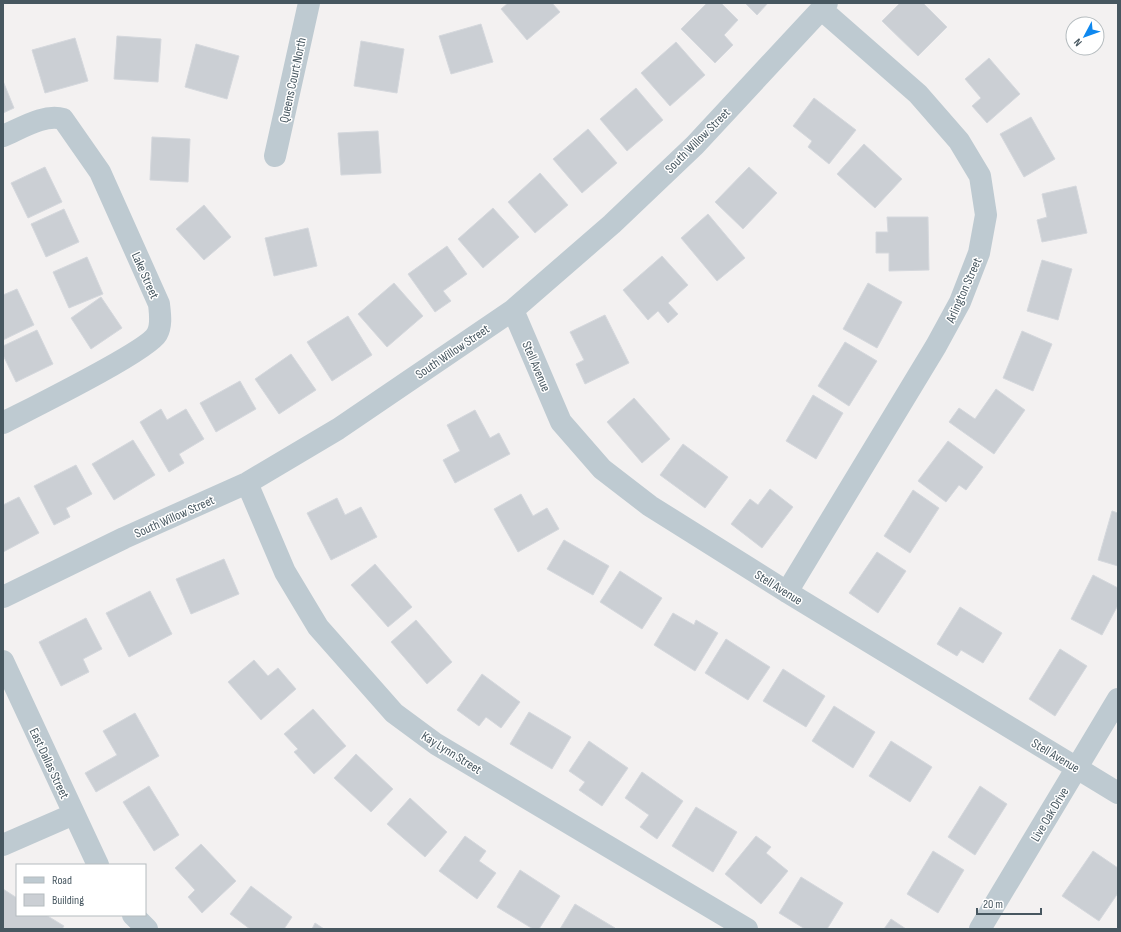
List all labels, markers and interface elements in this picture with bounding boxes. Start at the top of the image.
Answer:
north arrow [1065,16,1105,56]
street label: Queens Court North [276,36,310,124]
text: N [1071,36,1085,49]
street label: South Willow Street [662,105,734,177]
street label: Lake Street [128,250,162,301]
street label: Arlington Street [942,255,985,326]
street label: South Willow Street [413,321,493,382]
street label: Stell Avenue [518,339,554,394]
street label: South Willow Street [132,492,217,542]
street label: Stell Avenue [752,567,805,609]
street label: East Dallas Street [26,726,72,801]
street label: Kay Lynn Street [418,728,485,778]
street label: Stell Avenue [1029,735,1082,776]
street label: Live Oak Drive [1027,784,1072,845]
legend [16,864,146,916]
text: Road [52,873,72,888]
scale bar [977,890,1041,916]
text: Building [52,893,84,908]
text: 20 m [983,897,1003,912]

